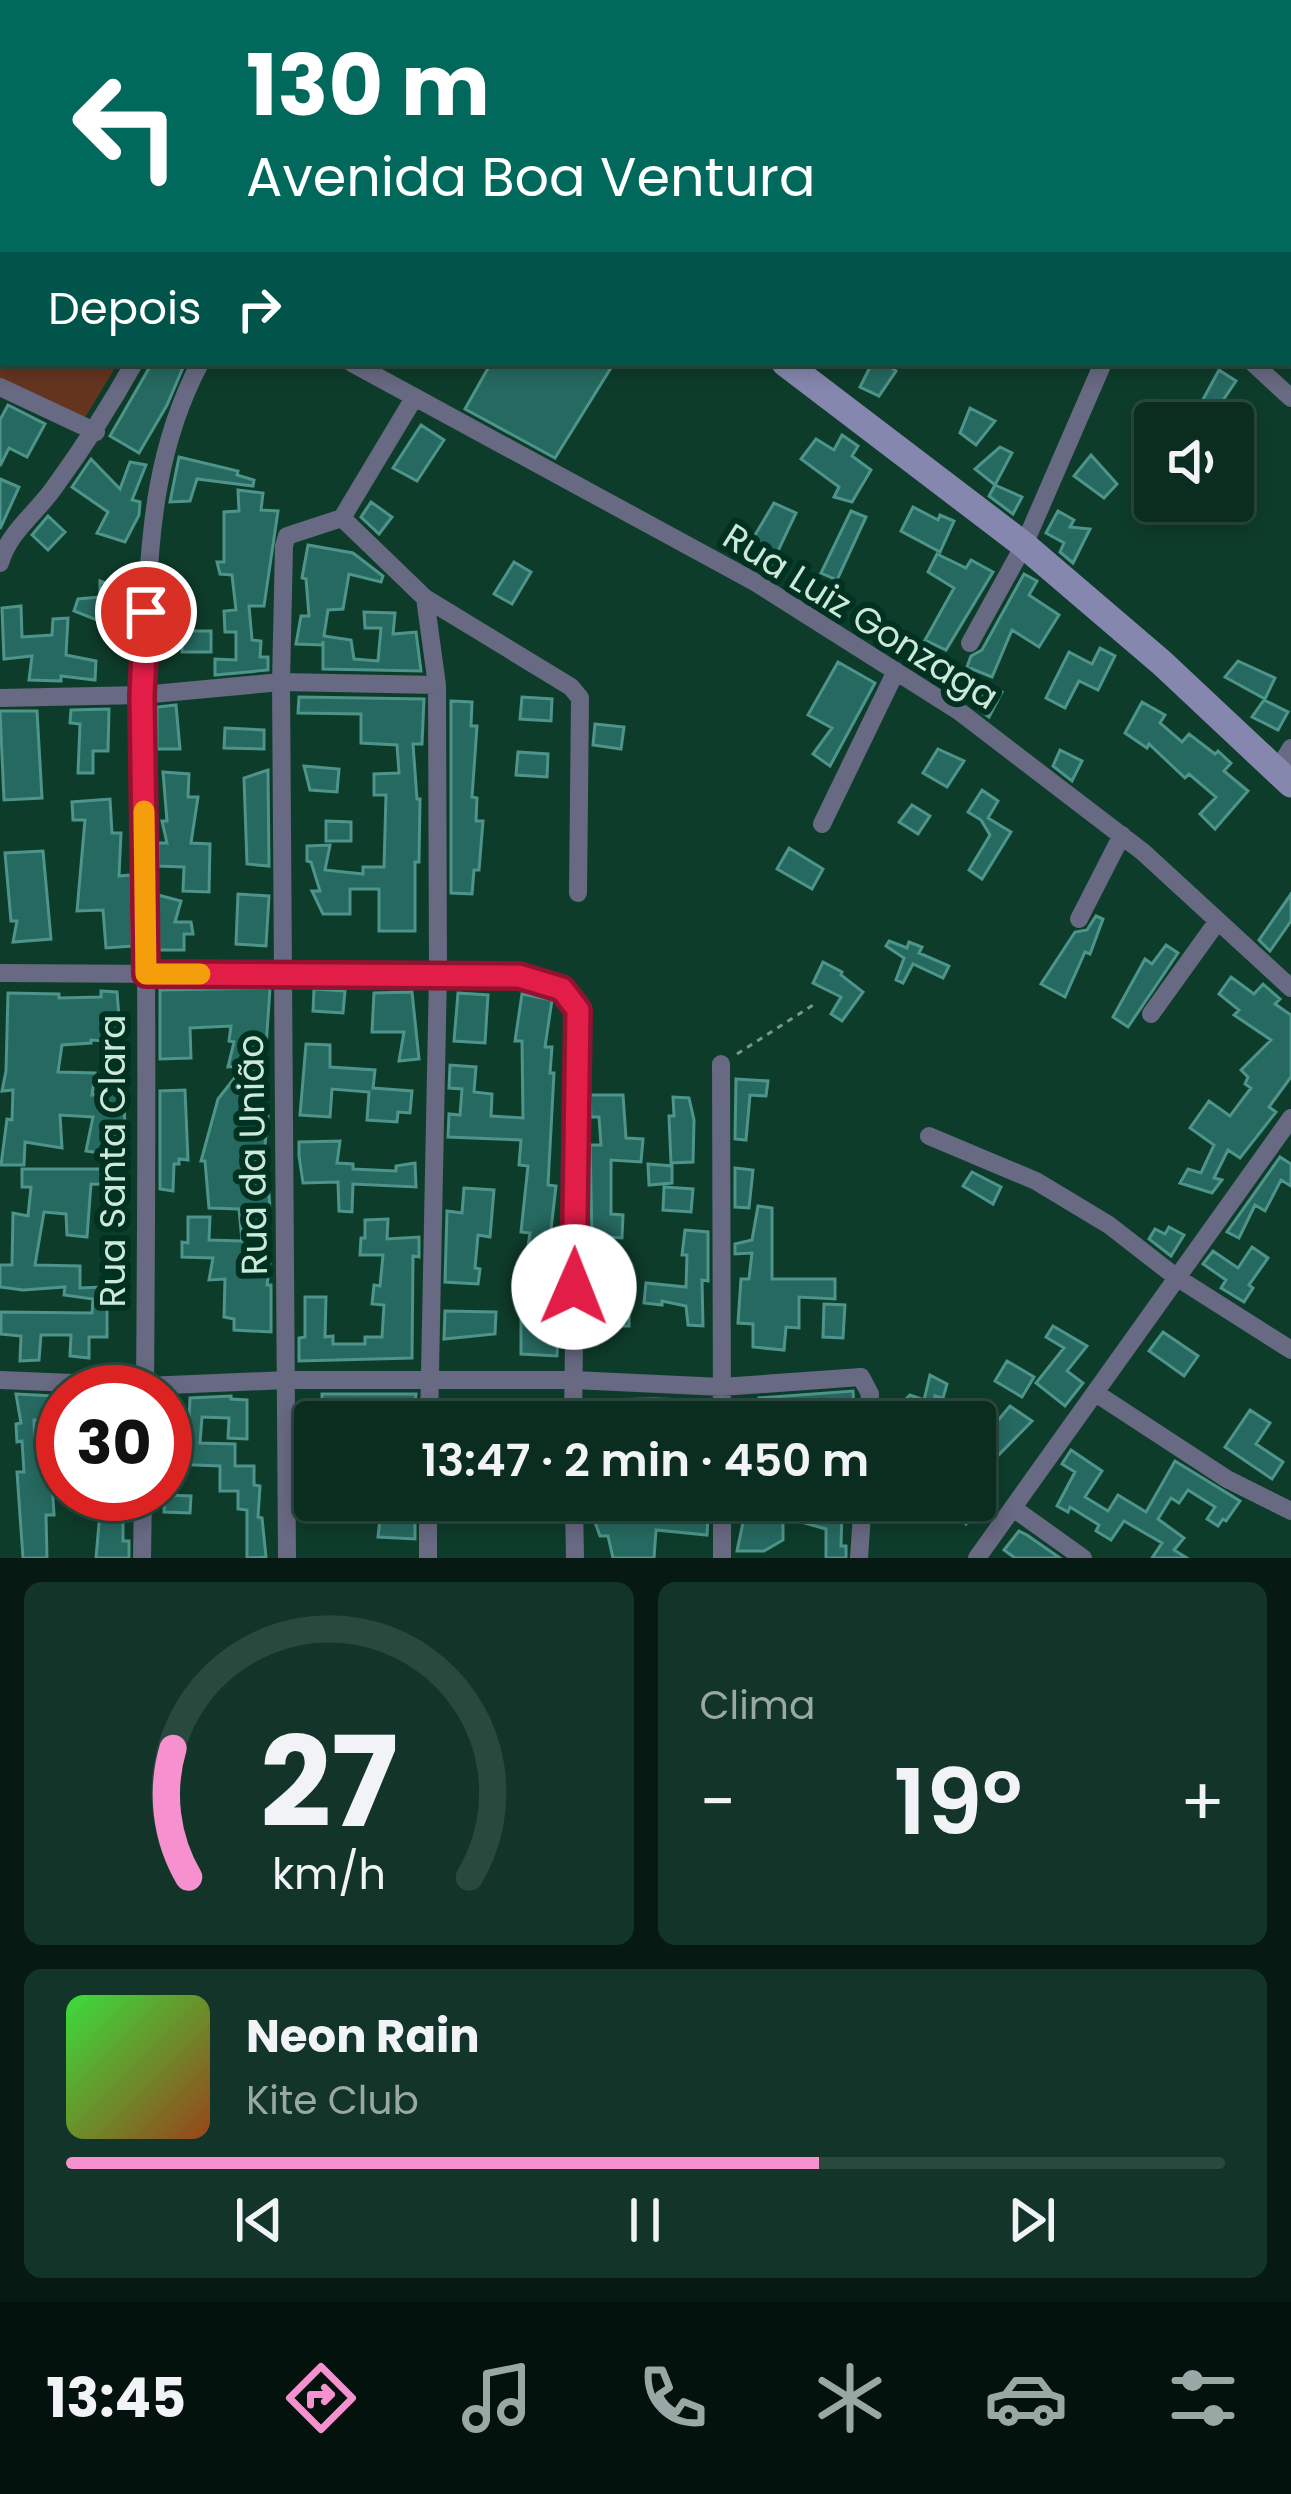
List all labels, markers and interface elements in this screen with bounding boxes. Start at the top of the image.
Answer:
text: 130 m [246,27,490,144]
icon: left [48,48,204,204]
text: Avenida Boa Ventura [246,139,815,215]
icon: right [226,276,292,342]
text: Depois [48,277,202,340]
map controls [1134,402,1254,522]
button: sound [1134,402,1254,522]
street label: Rua Luiz Gonzaga [713,511,1008,722]
pin [95,561,197,663]
icon: arrive [113,579,179,645]
street label: Rua Santa Clara [87,1014,138,1308]
street label: Rua da União [225,1034,280,1276]
position arrow [511,1224,637,1350]
speed limit sign: 30 [36,1365,192,1521]
text: 13:47 · 2 min · 450 m [421,1429,869,1492]
text: Clima [700,1678,815,1733]
text: 27 [260,1695,398,1870]
text: 19° [893,1739,1022,1866]
text: − [700,1756,736,1848]
text: + [1180,1756,1225,1848]
text: km/h [272,1843,386,1903]
text: Neon Rain [246,2005,480,2068]
text: Kite Club [246,2073,419,2128]
icon: previous [226,2187,292,2253]
icon: pause [612,2187,678,2253]
icon: next [999,2187,1065,2253]
icon: directions [279,2356,363,2440]
icon: music [455,2356,539,2440]
icon: phone [631,2356,715,2440]
icon: climate [808,2356,892,2440]
icon: car [984,2356,1068,2440]
icon: filters [1161,2356,1245,2440]
text: 13:45 [46,2360,186,2436]

